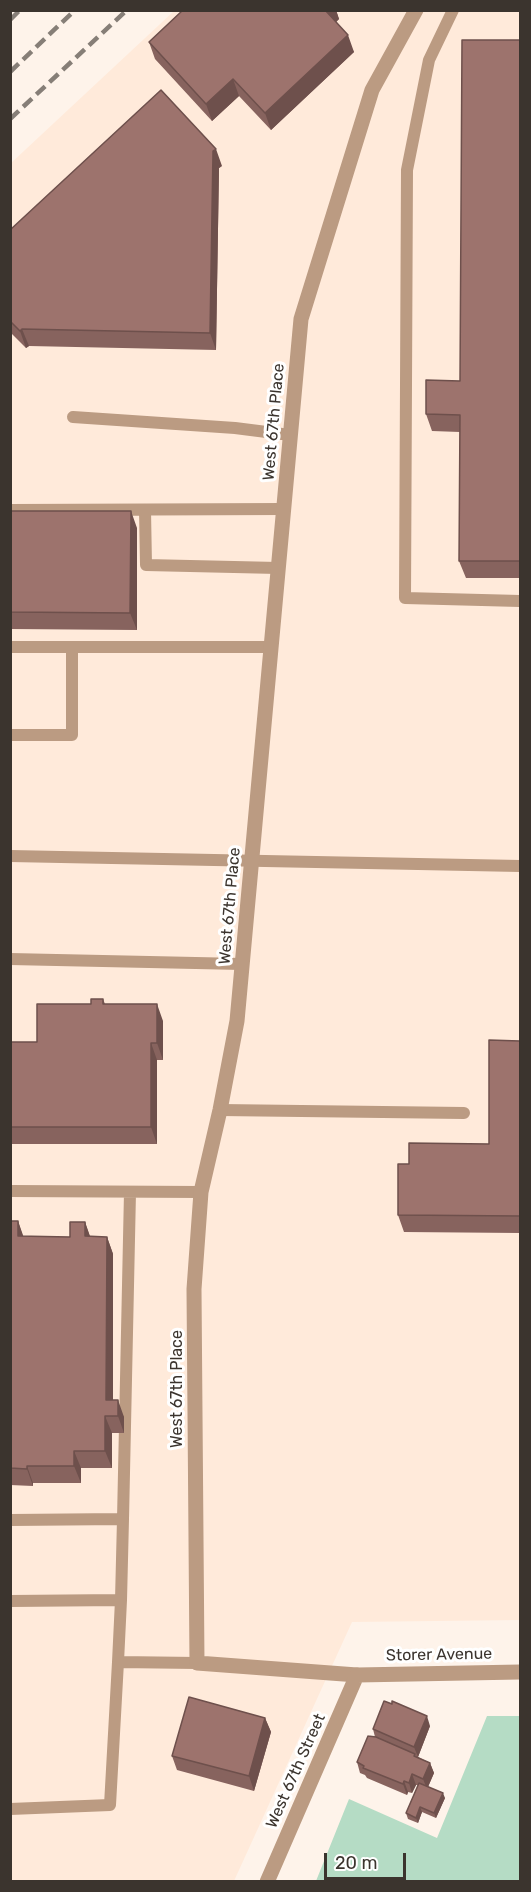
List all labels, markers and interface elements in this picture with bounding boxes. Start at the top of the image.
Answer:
street label: West 67th Place [259,362,289,482]
street label: West 67th Place [215,846,245,966]
street label: West 67th Place [167,1330,187,1448]
street label: Storer Avenue [386,1644,492,1666]
street label: West 67th Street [262,1711,330,1831]
scale bar [327,1841,410,1879]
text: 20 m [335,1852,377,1874]

